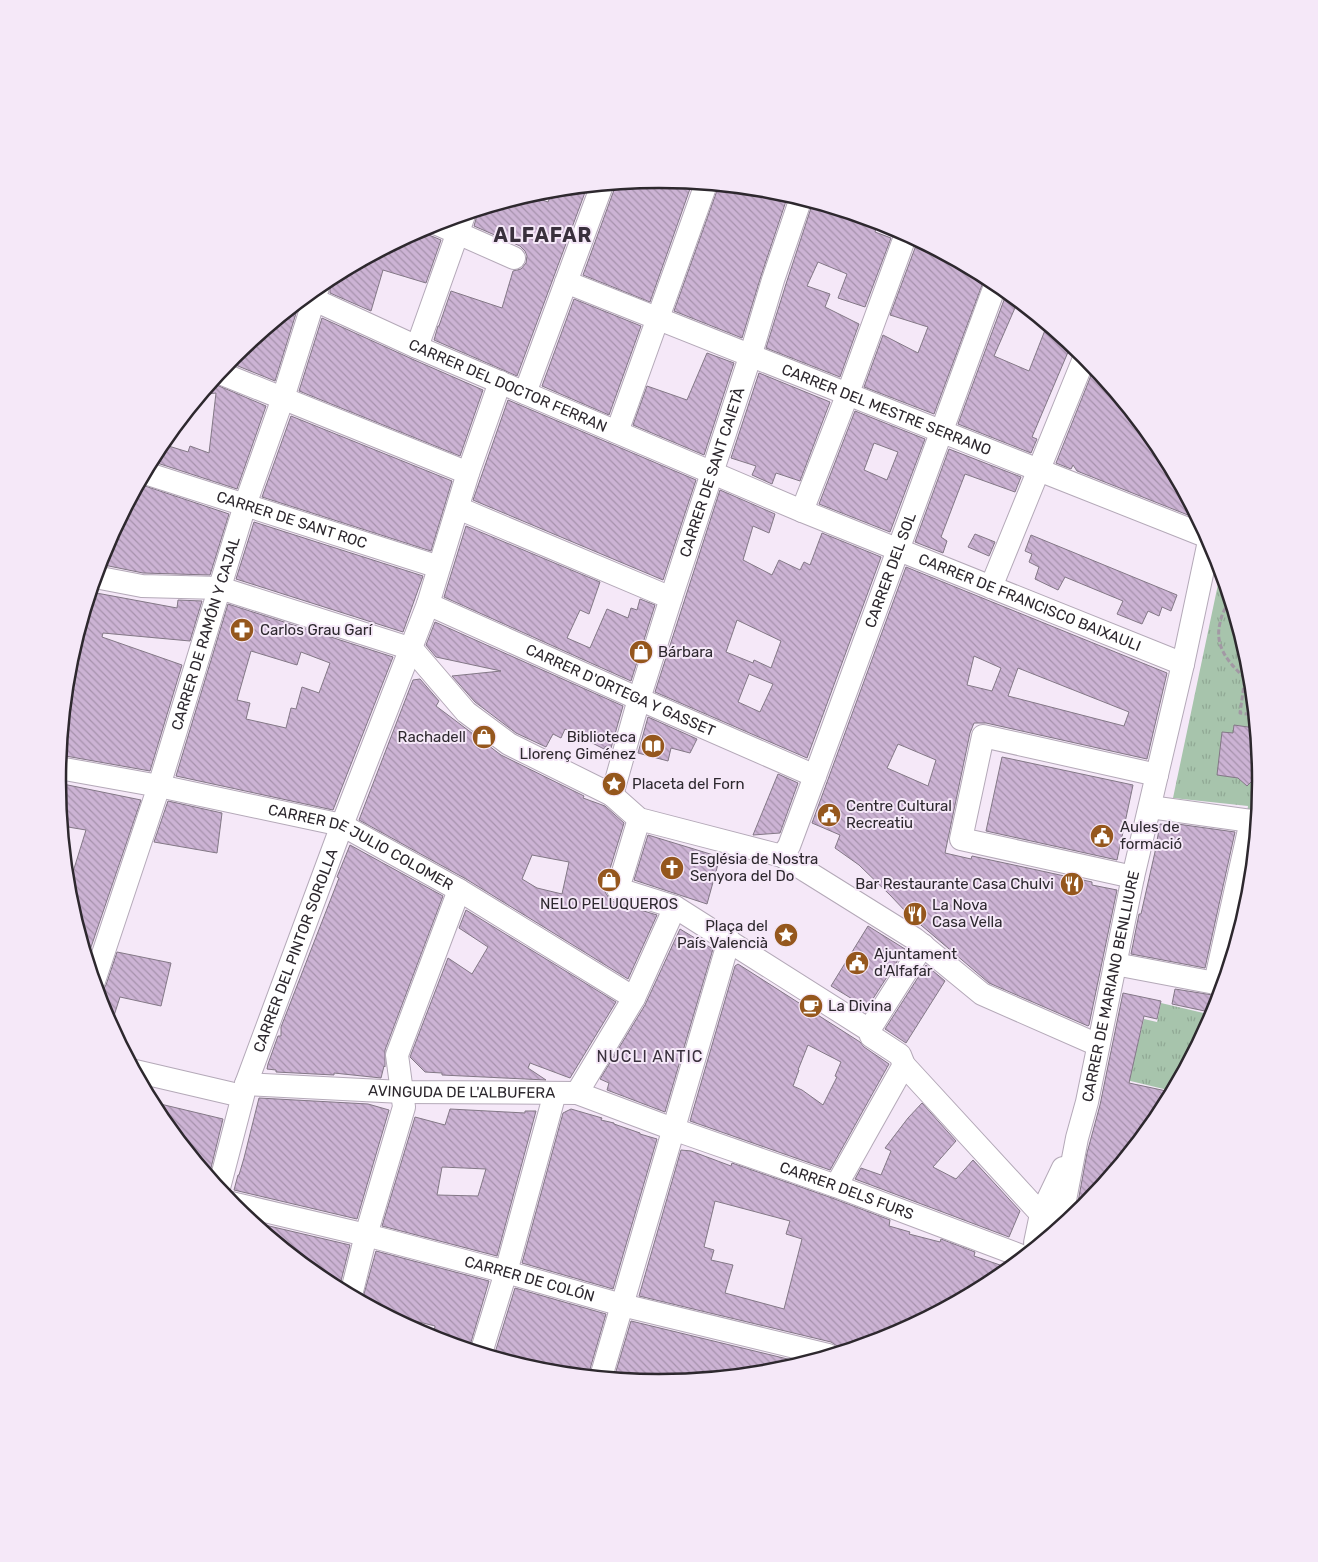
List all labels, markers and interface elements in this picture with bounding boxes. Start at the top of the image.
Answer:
district label: ALFAFAR [494,223,592,247]
street label: CARRER DEL DOCTOR FERRAN [406,335,610,436]
street label: CARRER DEL MESTRE SERRANO [779,360,994,459]
street label: CARRER DE SANT CAIETÀ [676,385,748,560]
street label: CARRER DE SANT ROC [214,487,369,552]
street label: CARRER DEL SOL [861,510,920,630]
street label: CARRER DE RAMÓN Y CAJAL [168,534,244,733]
street label: CARRER DE FRANCISCO BAIXAULI [916,550,1144,655]
pharmacy icon: Carlos Grau Garí [229,617,255,643]
place label: Carlos Grau Garí [260,621,374,639]
shop icon: Bárbara [628,639,654,665]
street label: CARRER D'ORTEGA Y GASSET [523,640,718,740]
place label: Bárbara [658,643,713,661]
shop icon: Rachadell [471,724,497,750]
place label: Rachadell [398,728,466,746]
place label: Biblioteca Llorenç Giménez [520,728,636,763]
library icon: Biblioteca Llorenç Giménez [640,733,666,759]
place icon: Placeta del Forn [601,771,627,797]
place label: Placeta del Forn [632,775,745,793]
place label: Centre Cultural Recreatiu [846,797,952,832]
street label: CARRER DE JULIO COLOMER [266,800,457,894]
public building icon: Centre Cultural Recreatiu [816,802,842,828]
place label: Aules de formació [1120,818,1182,853]
public building icon: Aules de formació [1089,823,1115,849]
street label: CARRER DEL PINTOR SOROLLA [250,846,342,1055]
place label: Església de Nostra Senyora del Do [690,850,818,885]
church icon: Església de Nostra Senyora del Do [659,855,685,881]
shop icon: NELO PELUQUEROS [596,867,622,893]
street label: CARRER DE MARIANO BENLLIURE [1078,869,1143,1104]
restaurant icon: Bar Restaurante Casa Chulvi [1059,871,1085,897]
place label: Bar Restaurante Casa Chulvi [855,875,1054,893]
place label: NELO PELUQUEROS [540,895,678,913]
place label: La Nova Casa Vella [932,896,1002,931]
restaurant icon: La Nova Casa Vella [902,901,928,927]
place label: Plaça del País Valencià [677,917,768,952]
place icon: Plaça del País Valencià [773,922,799,948]
place label: Ajuntament d'Alfafar [874,945,957,980]
public building icon: Ajuntament d'Alfafar [844,950,870,976]
cafe icon: La Divina [798,993,824,1019]
place label: La Divina [828,997,892,1015]
district label: NUCLI ANTIC [597,1047,704,1066]
street label: AVINGUDA DE L'ALBUFERA [368,1081,555,1102]
street label: CARRER DELS FURS [777,1158,916,1223]
street label: CARRER DE COLÓN [462,1252,597,1306]

